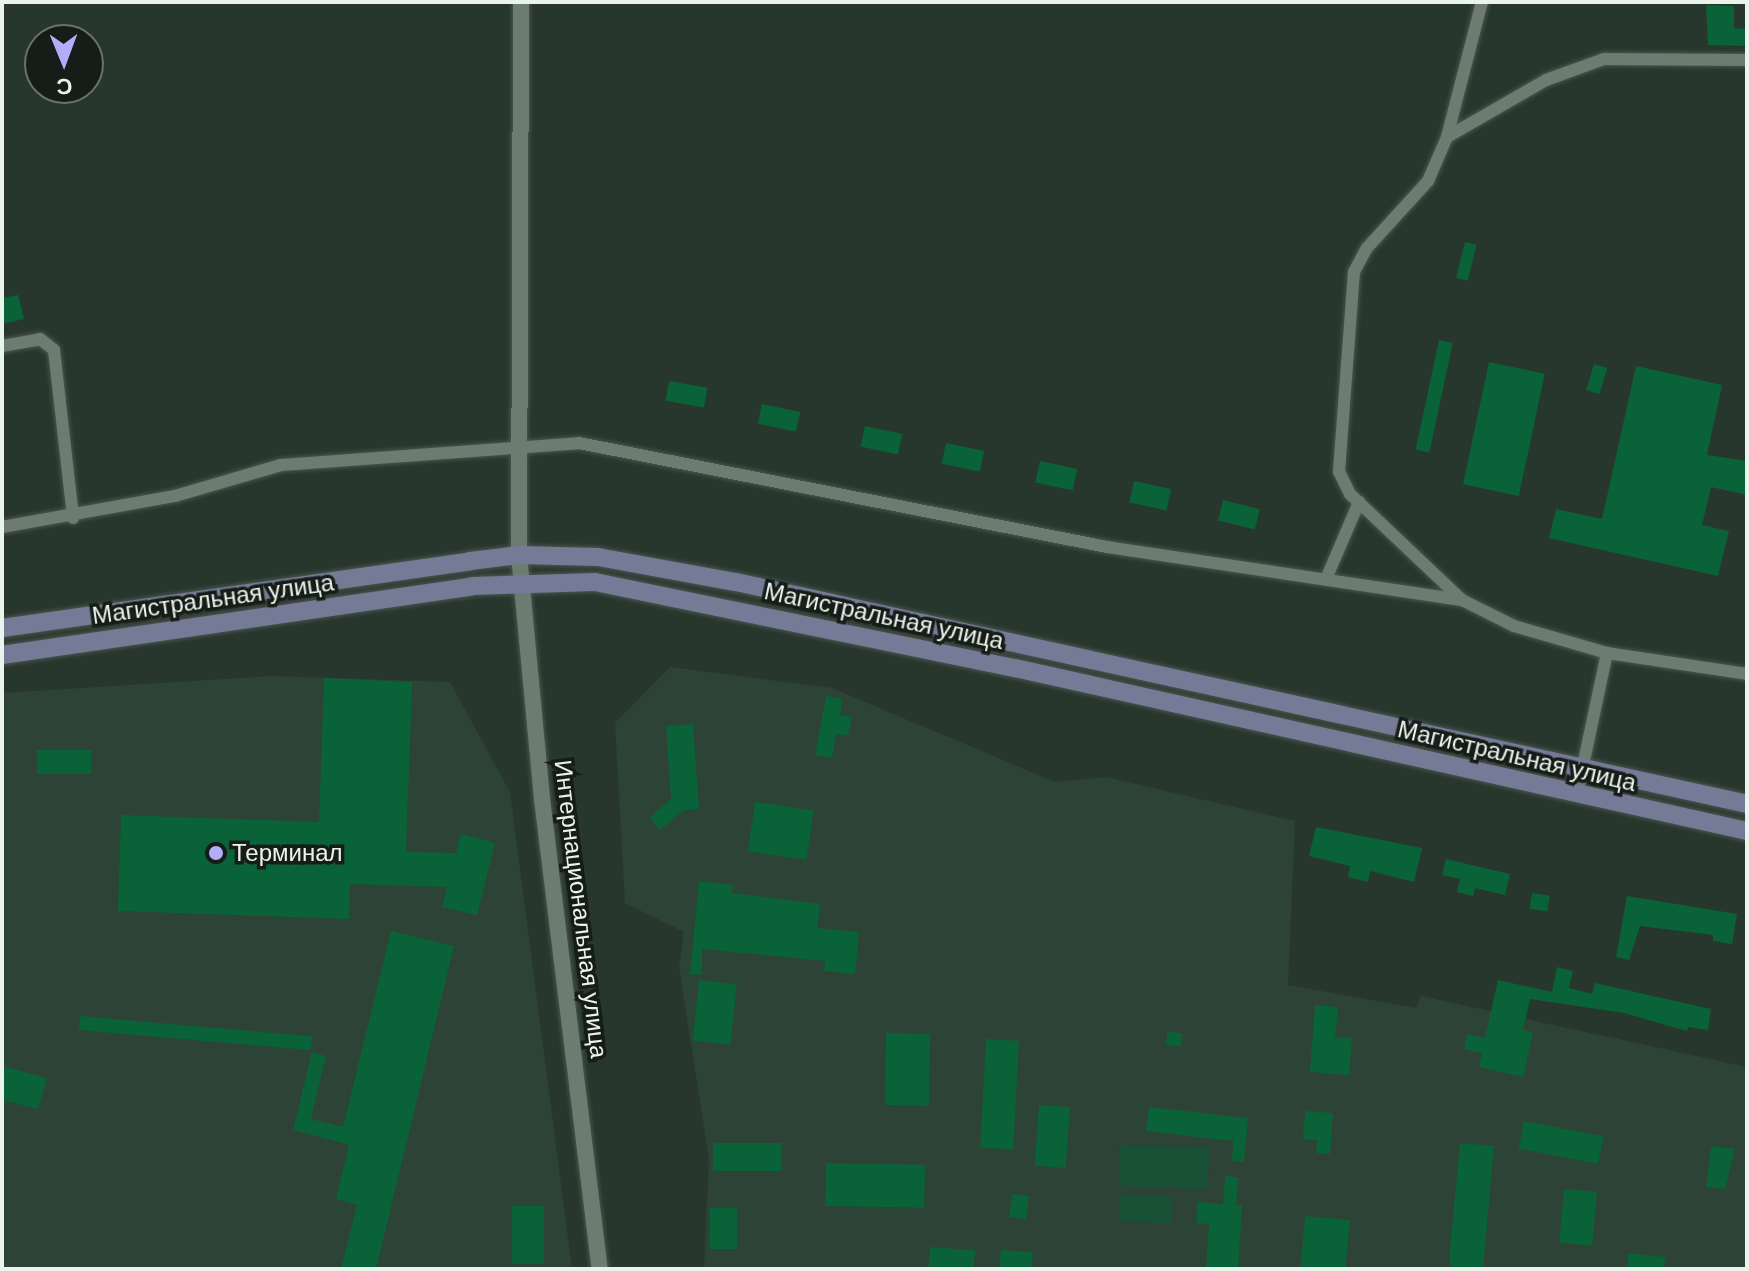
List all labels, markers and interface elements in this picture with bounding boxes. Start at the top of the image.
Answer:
north arrow [24,24,104,104]
text: С [56,72,73,101]
street label: Магистральная улица [90,568,336,630]
street label: Магистральная улица [762,577,1006,655]
street label: Магистральная улица [1395,715,1639,797]
street label: Интернациональная улица [548,758,614,1060]
place label: Терминал [232,839,343,867]
marker: Терминал [207,844,225,862]

